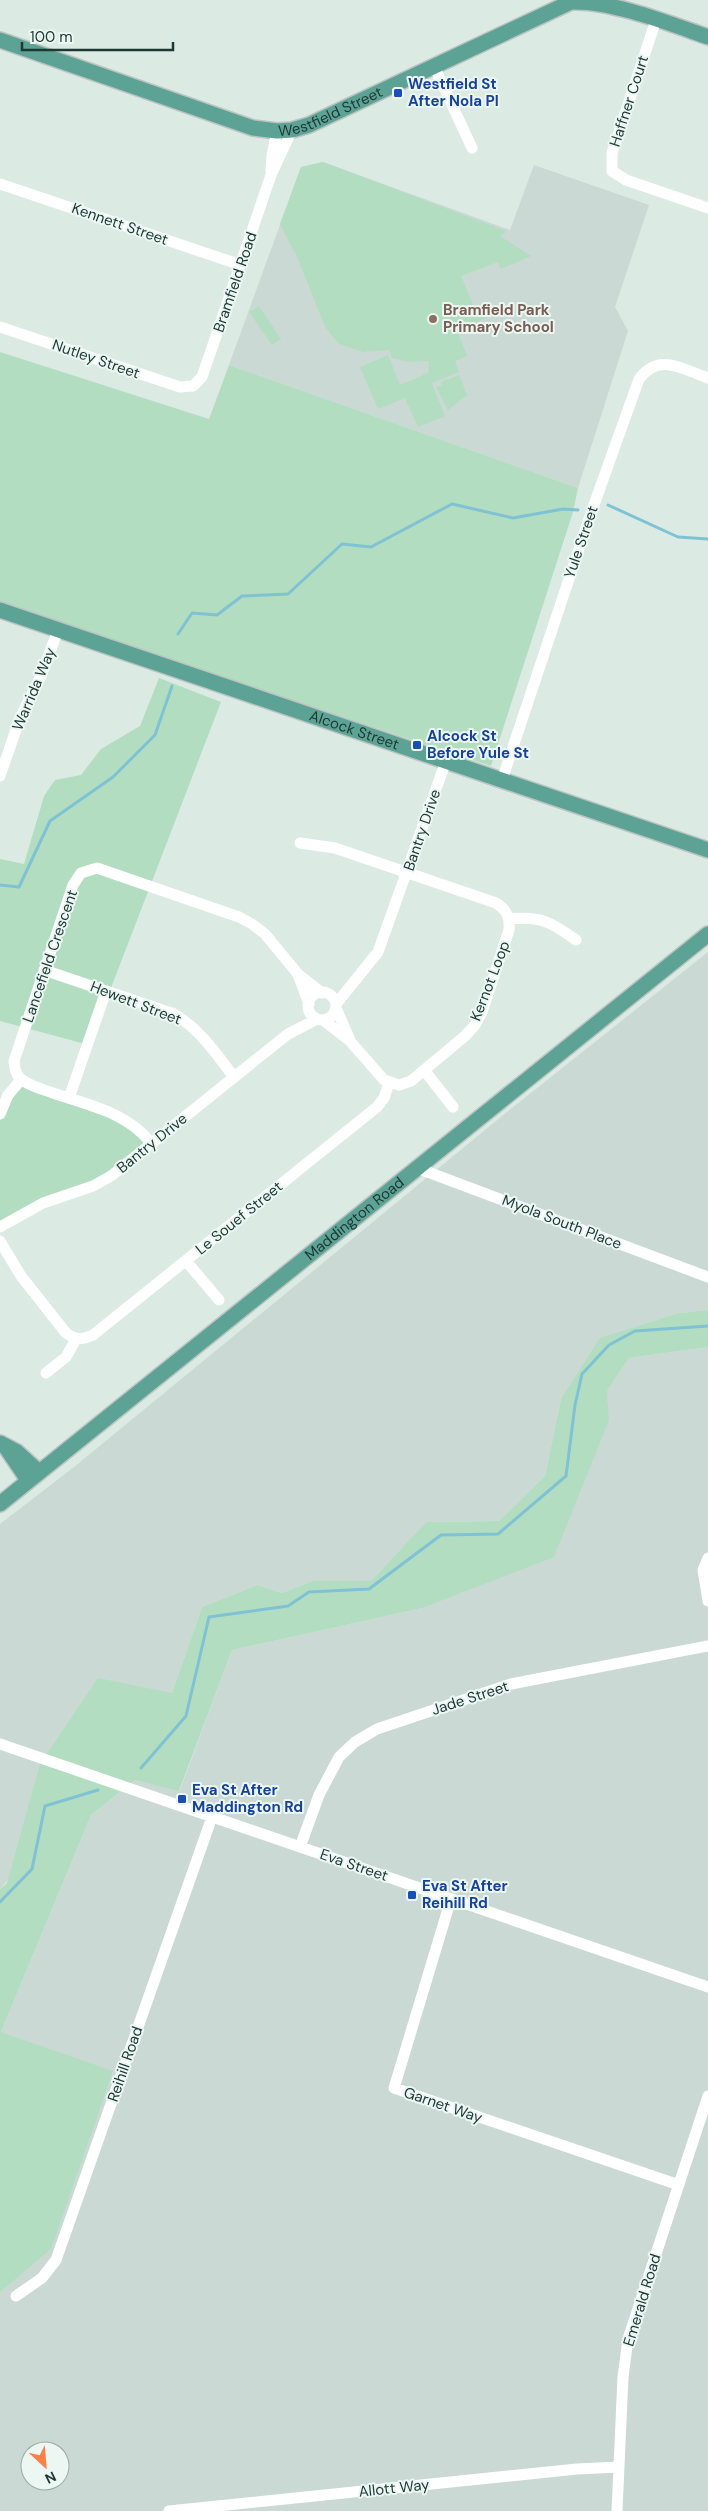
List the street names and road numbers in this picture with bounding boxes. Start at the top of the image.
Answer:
street label: Haffner Court [605,53,653,149]
street label: Westfield Street [277,82,386,141]
street label: Kennett Street [69,198,171,250]
street label: Bramfield Road [208,229,262,335]
street label: Nutley Street [50,335,143,383]
street label: Yule Street [559,503,603,581]
street label: Warrida Way [8,644,61,734]
street label: Alcock Street [307,706,402,755]
street label: Bantry Drive [399,787,445,873]
street label: Lancefield Crescent [18,887,82,1025]
street label: Kernot Loop [466,938,514,1024]
street label: Hewett Street [88,976,185,1030]
street label: Bantry Drive [113,1108,191,1178]
street label: Maddington Road [300,1173,408,1265]
street label: Le Souef Street [191,1177,287,1259]
street label: Myola South Place [499,1190,625,1254]
street label: Jade Street [429,1676,511,1720]
street label: Eva Street [317,1844,391,1886]
street label: Reihill Road [103,2024,147,2104]
street label: Garnet Way [401,2082,486,2128]
street label: Emerald Road [618,2251,666,2349]
street label: Allott Way [358,2474,431,2502]

